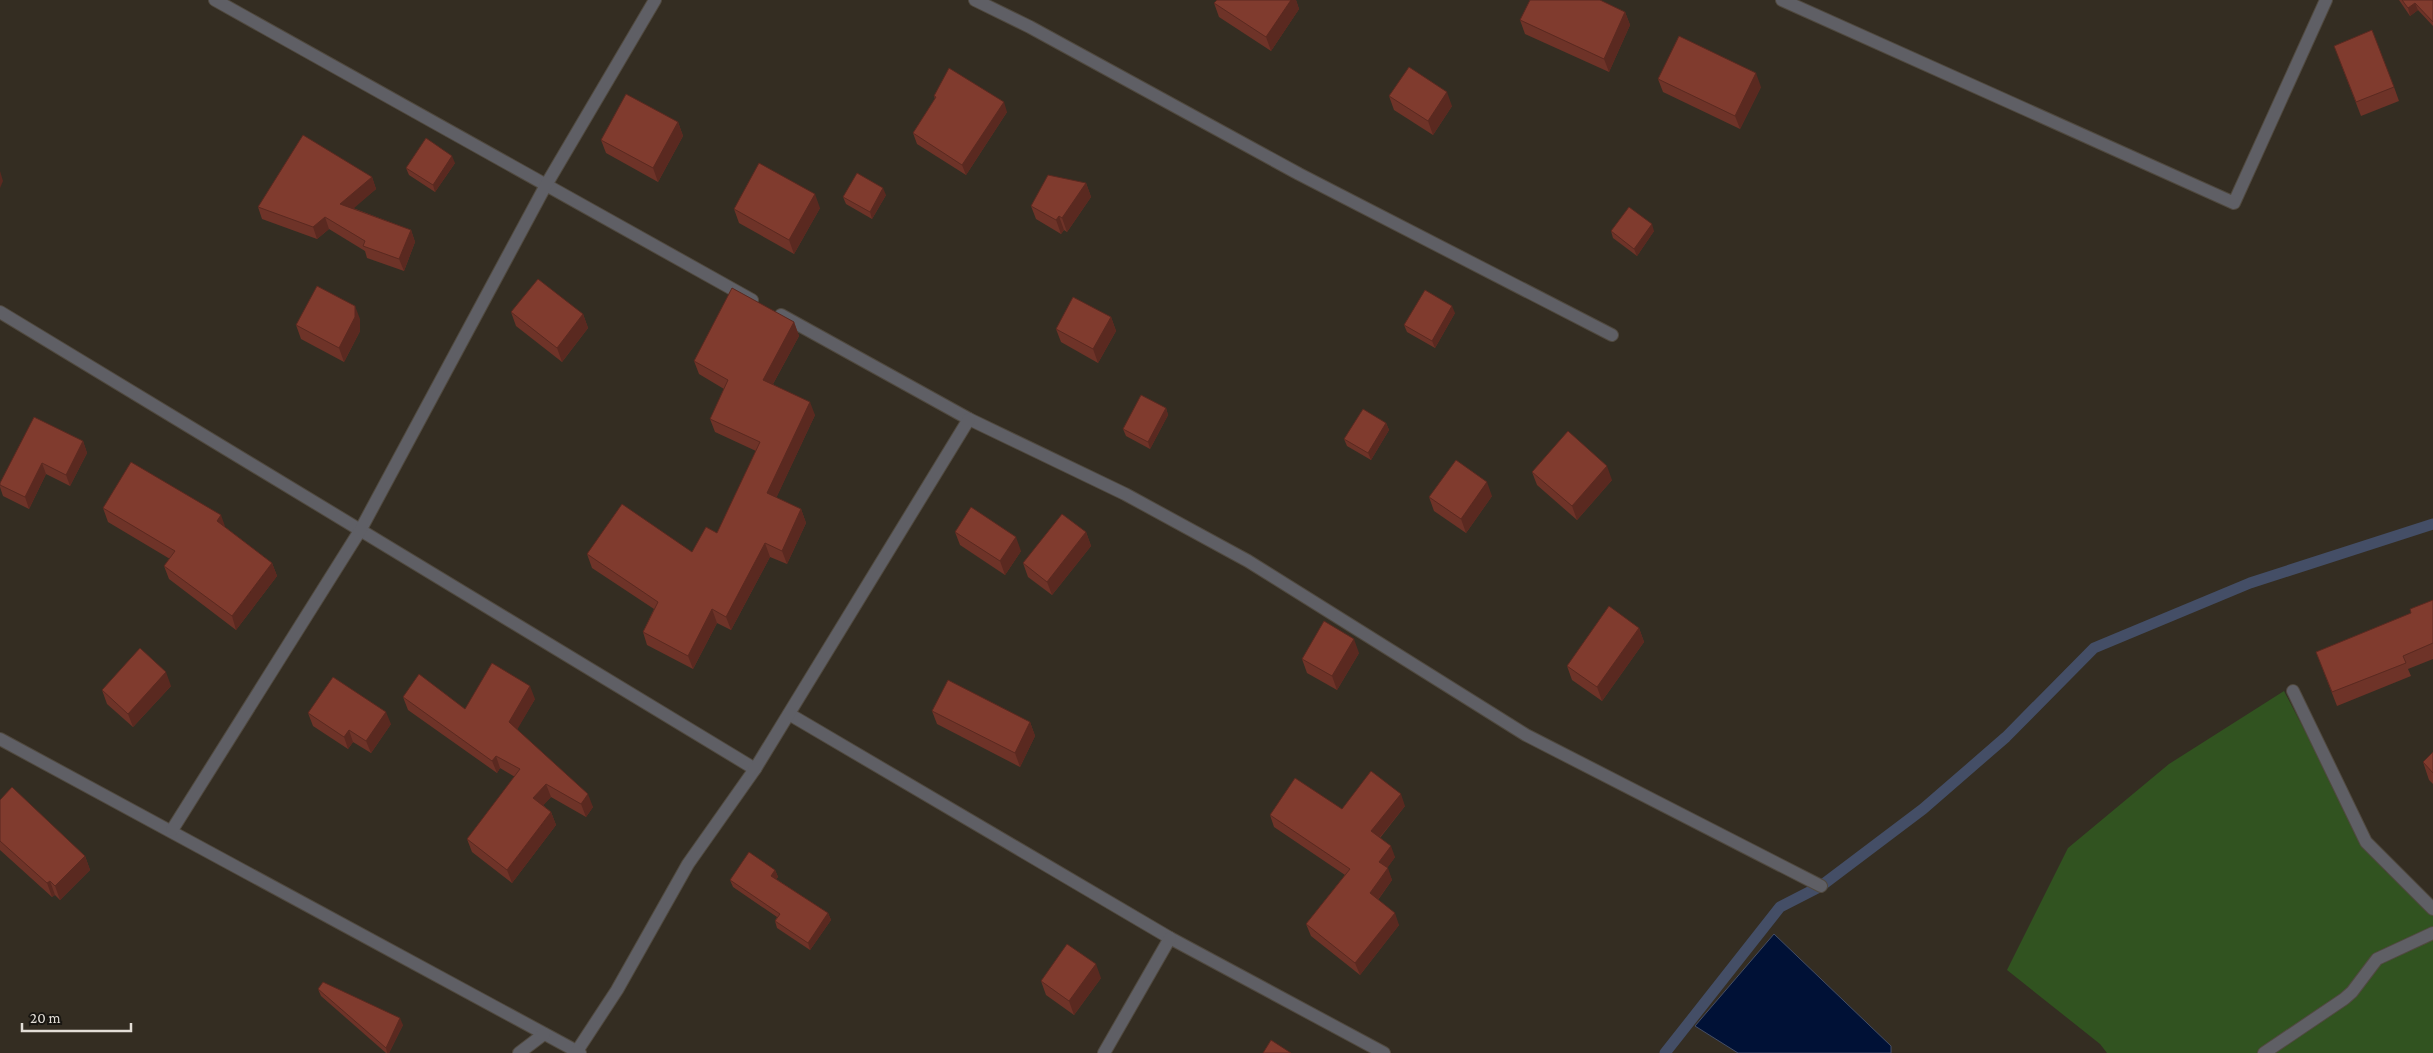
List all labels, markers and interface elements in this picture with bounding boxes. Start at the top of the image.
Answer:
scale bar [22,1000,131,1032]
text: 20 m [30,1010,61,1026]

